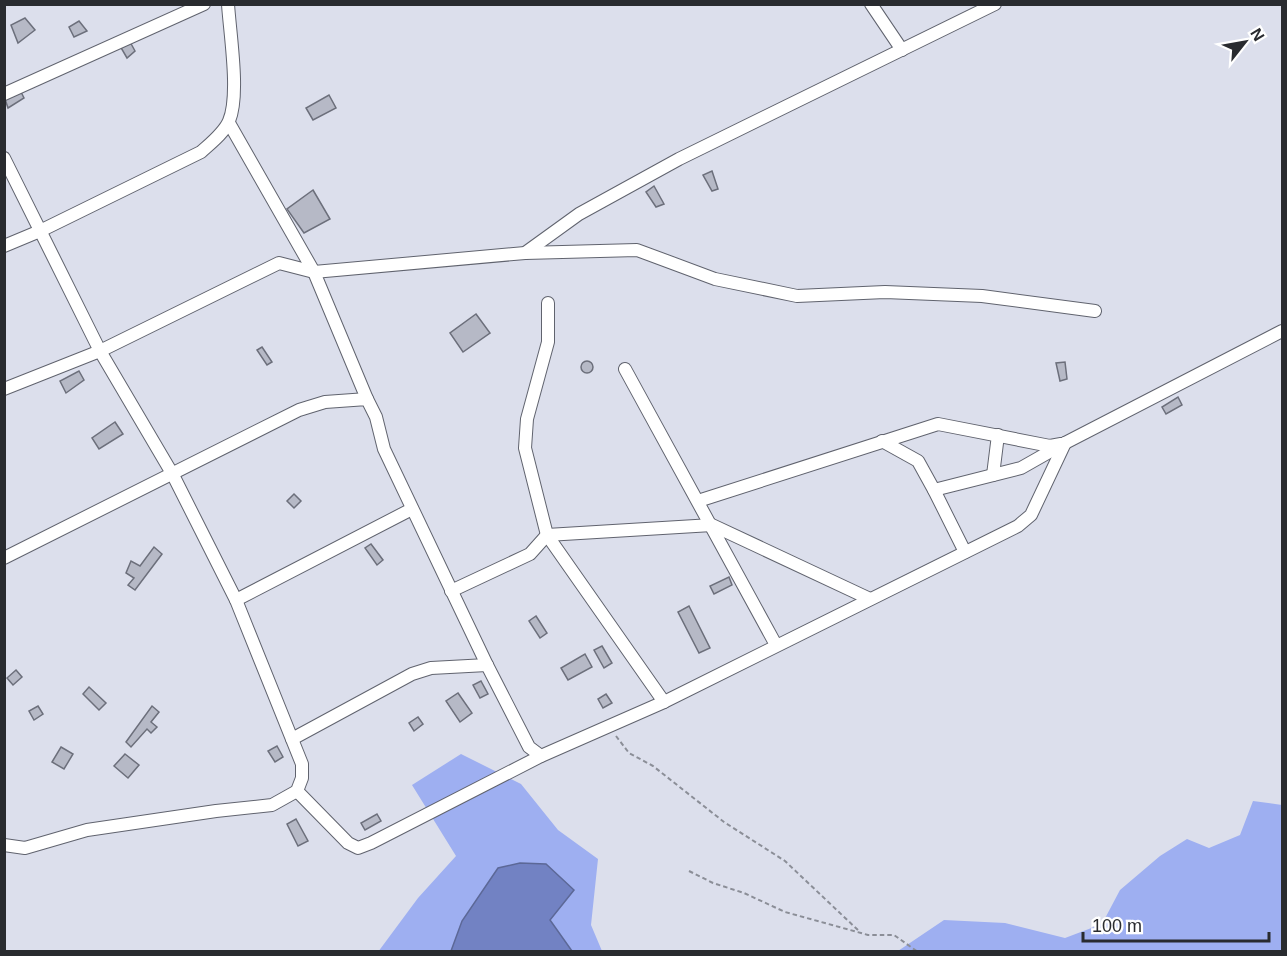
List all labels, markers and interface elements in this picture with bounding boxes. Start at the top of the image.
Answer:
north arrow [1215,12,1275,72]
text: N [1247,25,1268,44]
scale bar [1083,905,1269,943]
text: 100 m [1092,916,1142,936]

